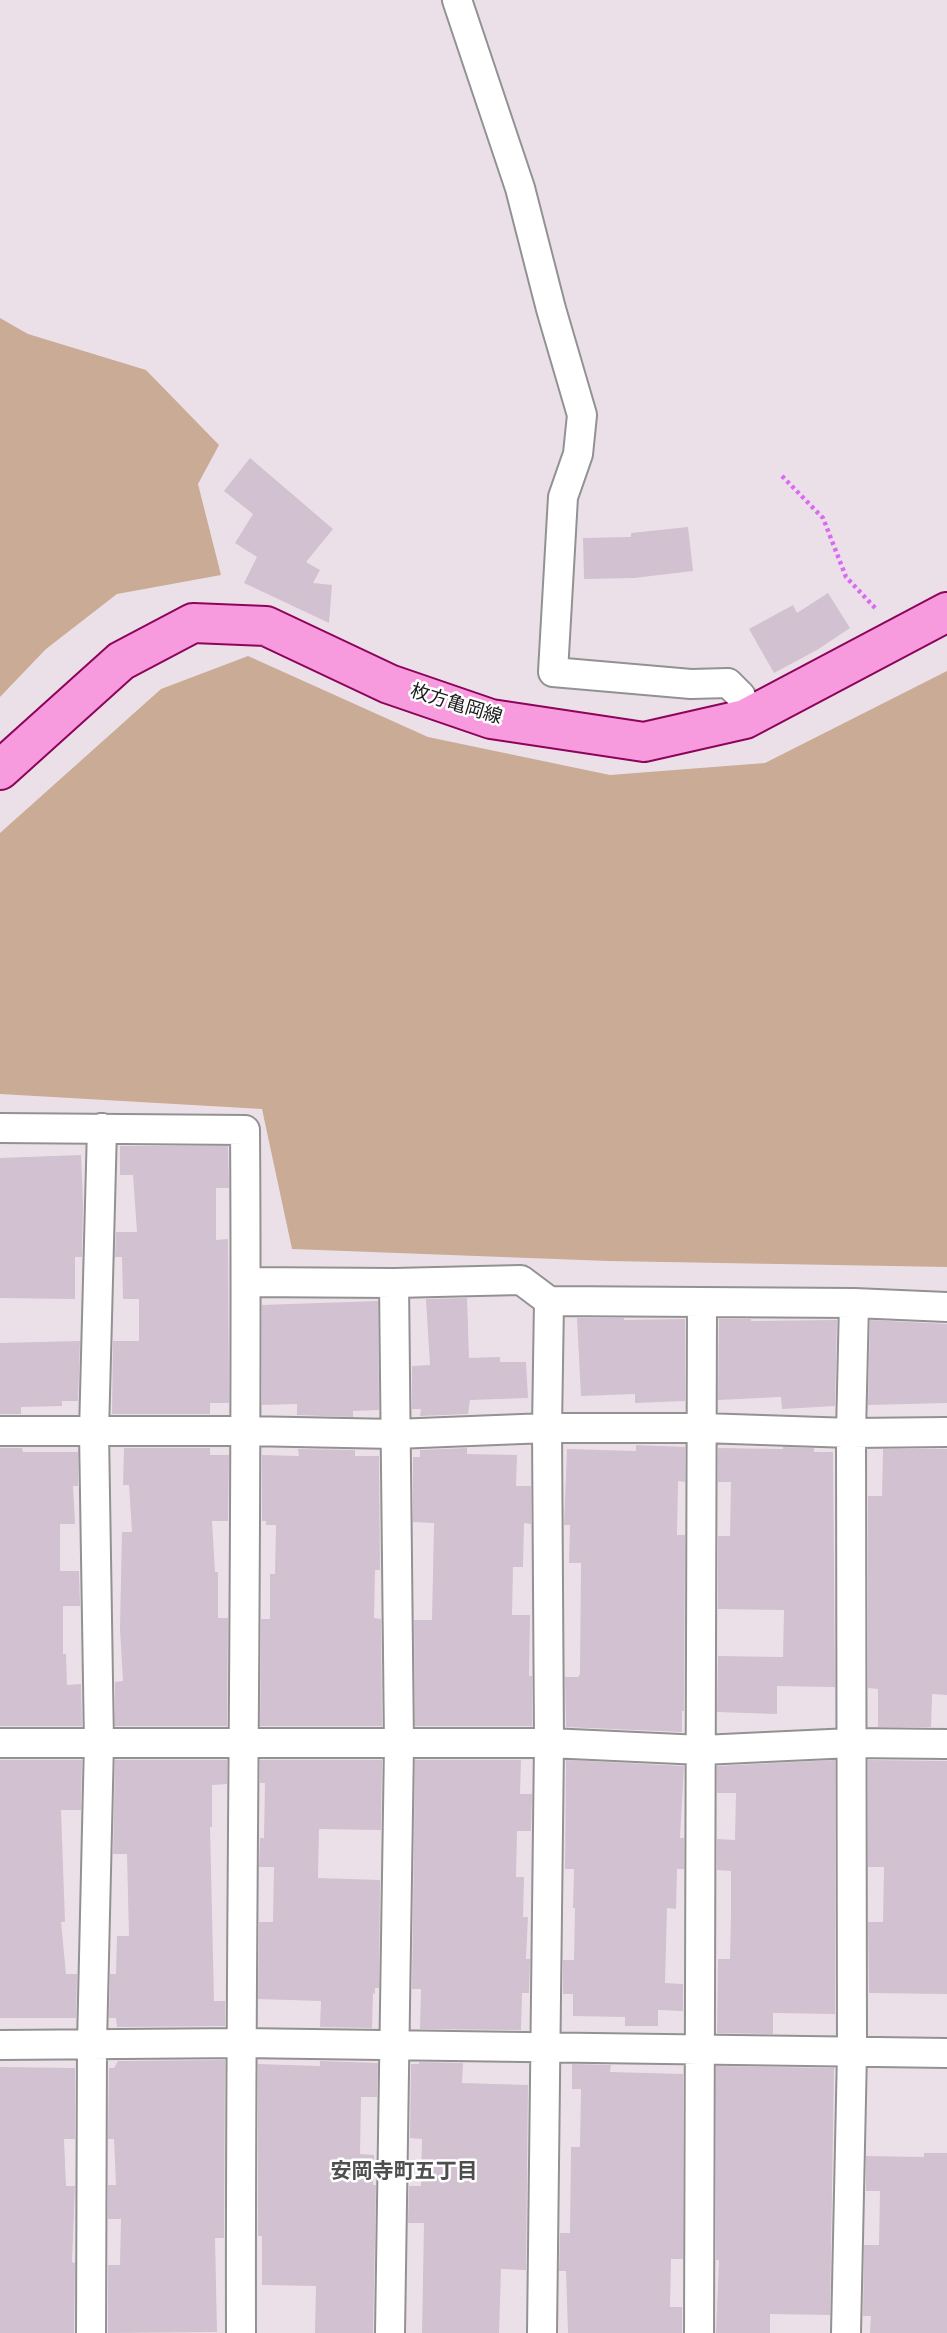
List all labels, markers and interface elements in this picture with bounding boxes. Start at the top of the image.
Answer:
street label: 枚方亀岡線 [407,680,505,730]
district label: 安岡寺町五丁目 [331,2160,477,2186]

